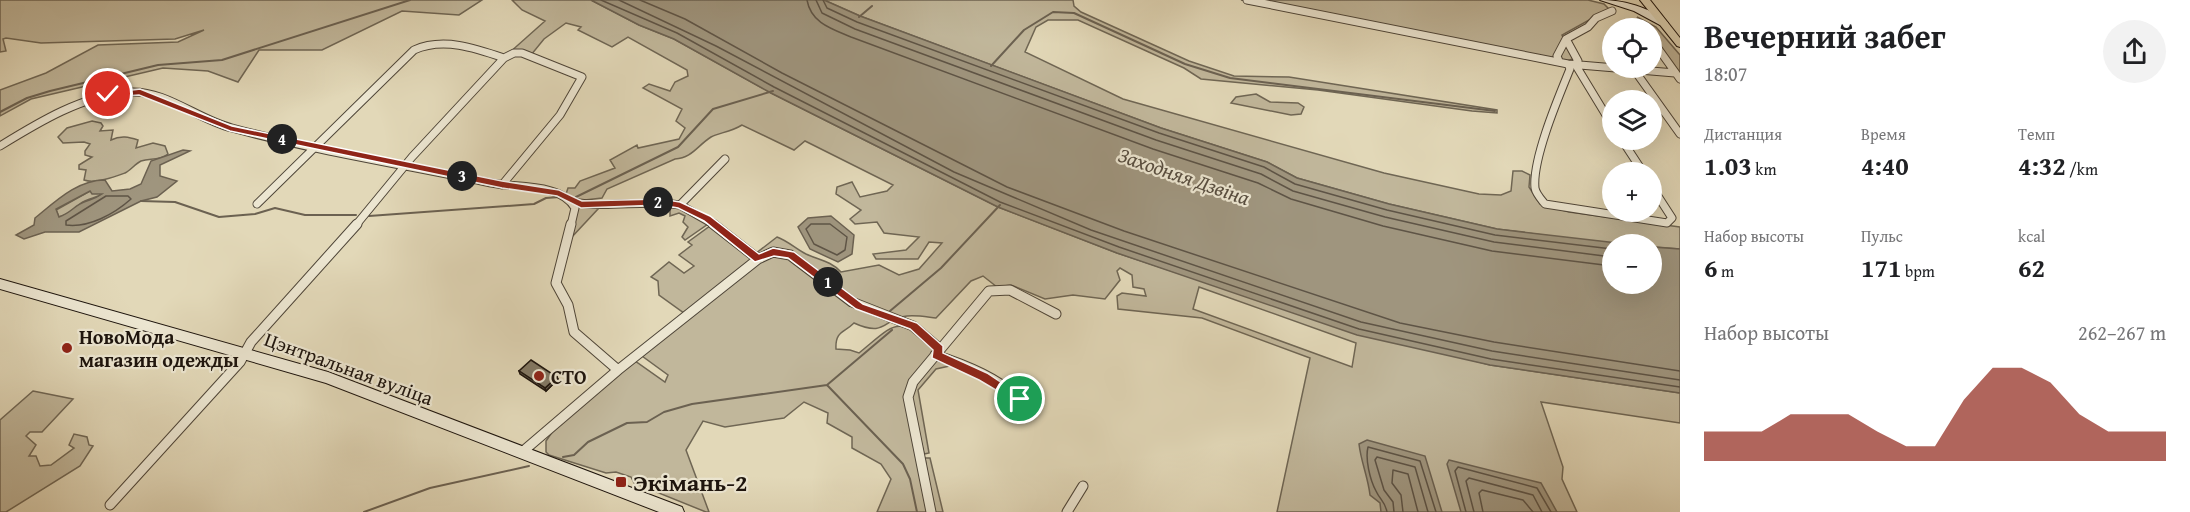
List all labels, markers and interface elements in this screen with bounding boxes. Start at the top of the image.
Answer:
text: Вечерний забег [1704,12,1946,60]
map controls [1602,18,1662,294]
button: locate [1602,18,1662,78]
button: share [2103,20,2166,83]
text: 18:07 [1704,59,1747,88]
pin [82,68,133,119]
icon: check [91,77,124,110]
button: layers [1602,90,1662,150]
text: Дистанция [1704,122,1782,146]
text: Время [1861,122,1906,146]
text: Темп [2018,122,2055,146]
pin: 4 [267,124,297,154]
text: 4 [278,127,286,151]
water label: Заходняя Дзвіна [1114,139,1254,213]
text: 1.03 [1704,146,1752,185]
text: 4:40 [1861,146,1909,185]
text: 4:32 [2018,146,2066,185]
text: km [1752,157,1776,181]
text: /km [2066,157,2098,181]
pin: 3 [447,161,477,191]
button: + [1602,162,1662,222]
text: 3 [458,164,466,188]
pin: 2 [643,187,673,217]
text: 2 [654,190,662,214]
text: Набор высоты [1704,224,1804,248]
text: Пульс [1861,224,1903,248]
text: kcal [2018,224,2045,248]
button: − [1602,234,1662,294]
text: 6 [1704,248,1717,287]
text: 171 [1861,248,1901,287]
text: 62 [2018,248,2045,287]
text: m [1717,259,1734,283]
text: bpm [1901,259,1935,283]
pin: 1 [813,267,843,297]
text: 1 [824,270,832,294]
text: Набор высоты [1704,318,1829,347]
text: 262–267 m [2078,318,2166,347]
place label: НовоМода магазин одежды [79,322,239,374]
street label: Цэнтральная вуліца [261,324,438,412]
marker: НовоМода магазин одежды [60,341,74,355]
place label: СТО [551,362,587,391]
marker: СТО [532,369,546,383]
pin [994,373,1045,424]
icon: arrive [1003,382,1036,415]
place label: Экімань-2 [633,465,747,500]
marker: Экімань-2 [614,475,628,489]

